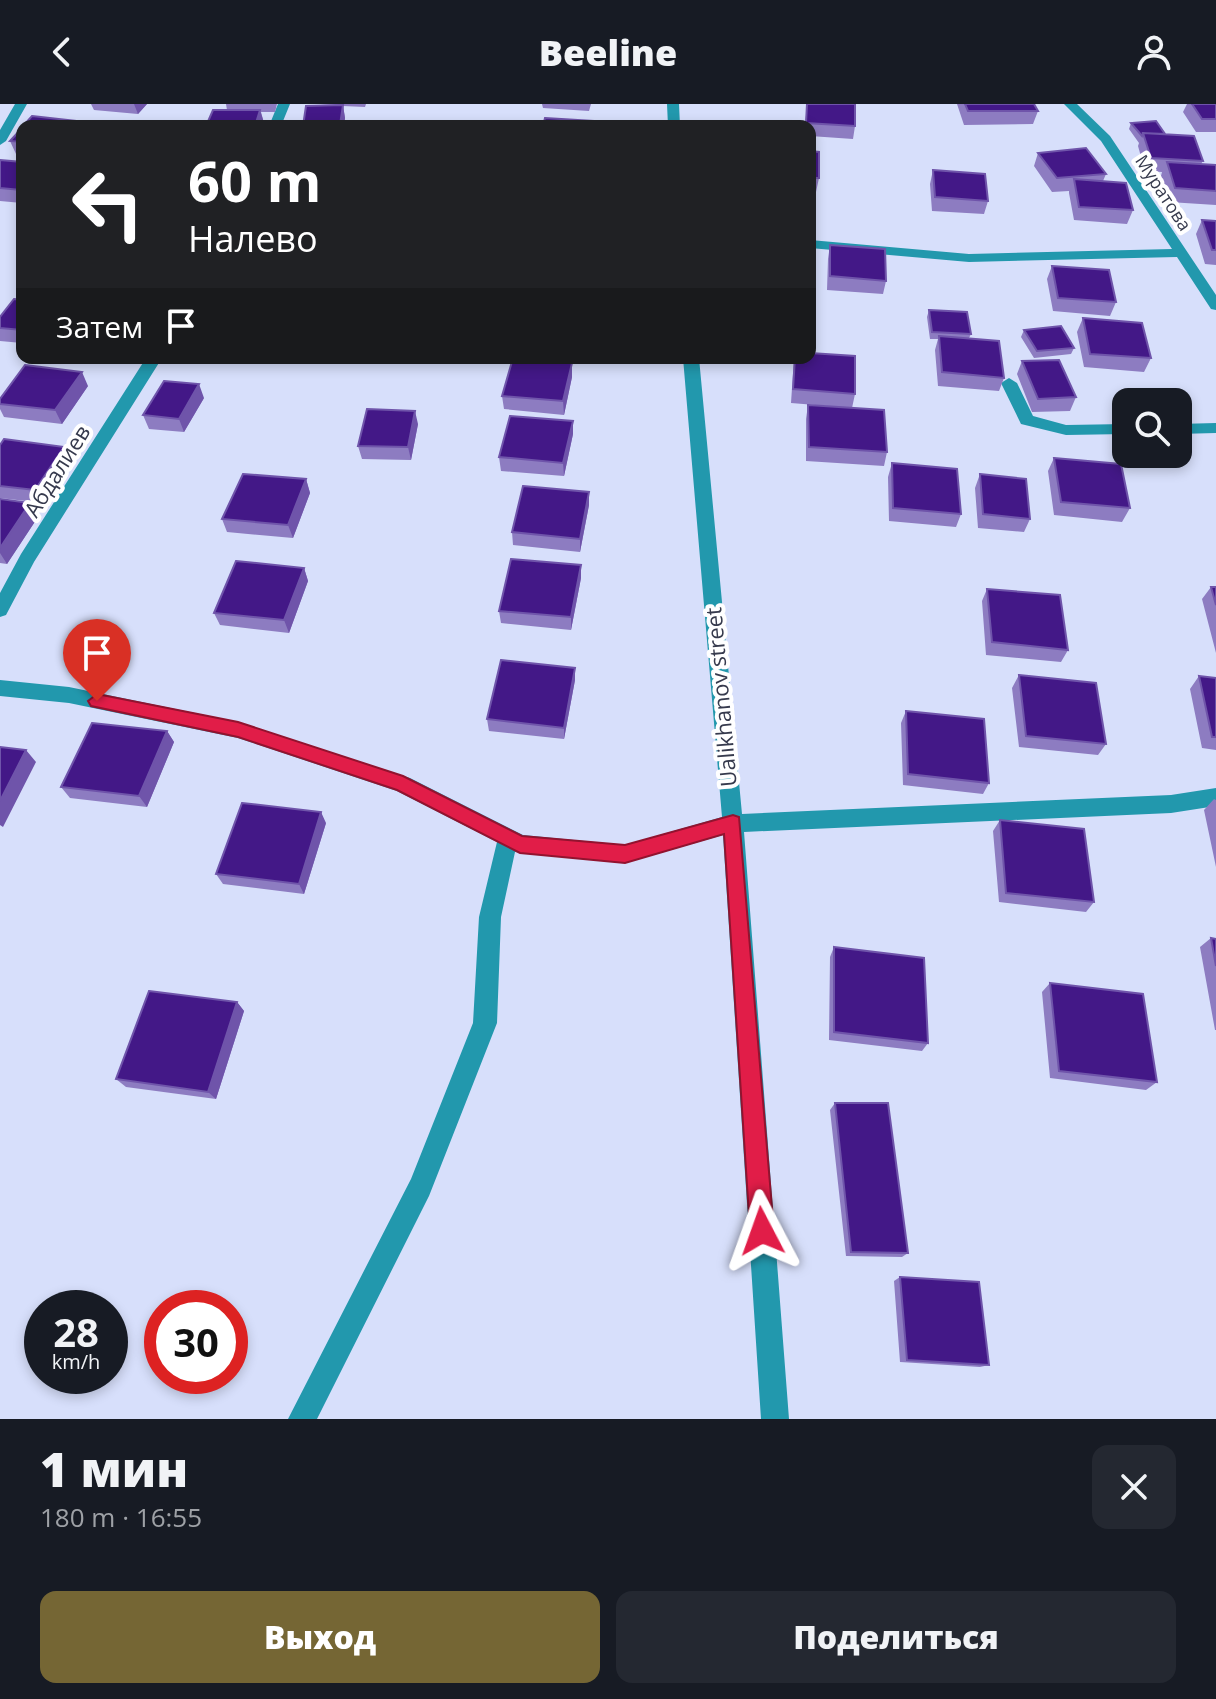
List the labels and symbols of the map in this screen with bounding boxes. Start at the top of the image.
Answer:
street label: Муратова [1130,150,1197,235]
street label: Абдалиев [16,419,96,522]
street label: Ualikhanov street [697,606,743,788]
pin [63,619,131,701]
position arrow [720,1189,804,1273]
speed limit sign: 30 [144,1290,248,1394]

